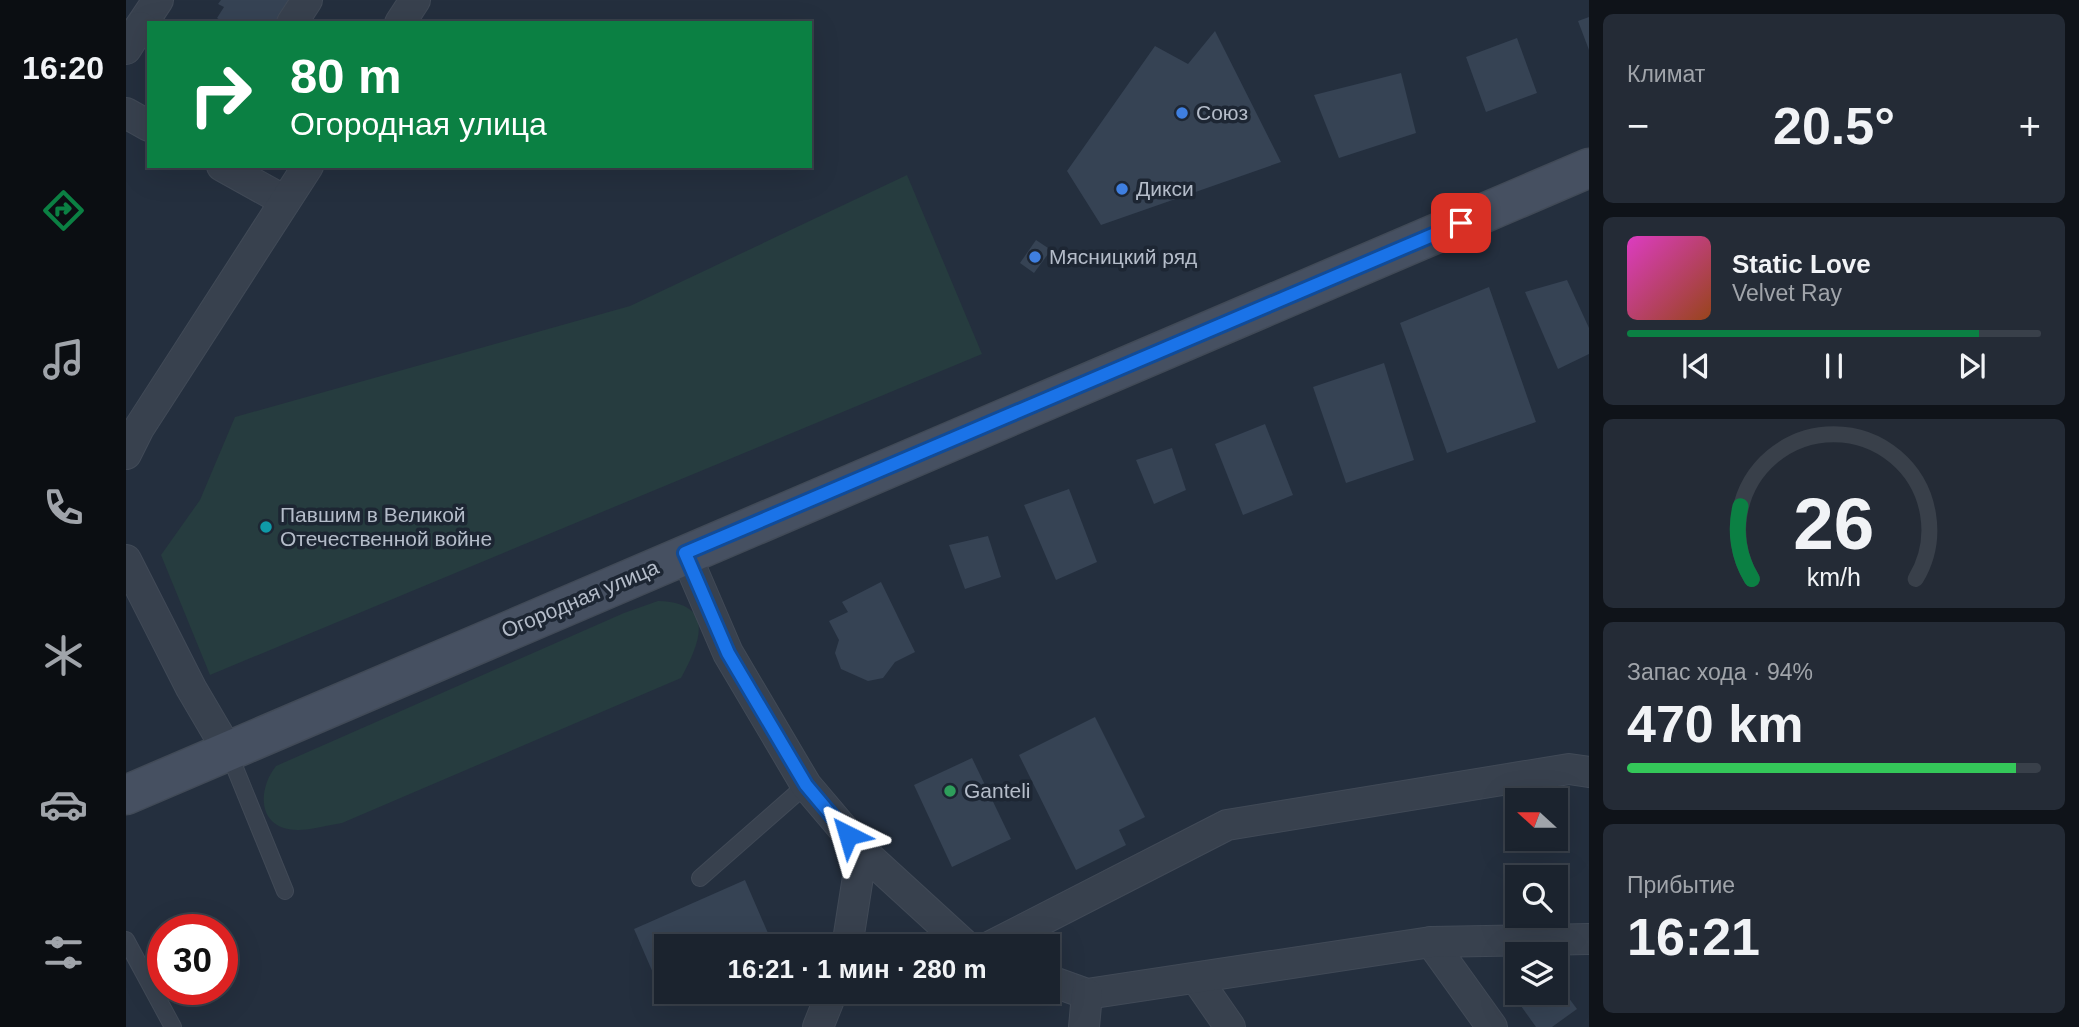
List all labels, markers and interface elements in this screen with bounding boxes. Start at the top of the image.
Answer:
icon: right [175,49,266,140]
text: 80 m [290,49,402,103]
text: 16:20 [22,50,104,86]
text: Климат [1627,61,1705,87]
text: 20.5° [1773,97,1895,155]
place label: Союз [1196,101,1248,124]
marker: Союз [1174,105,1190,121]
text: − [1627,105,1649,147]
text: + [2019,105,2041,147]
text: Огородная улица [290,106,547,142]
place label: Дикси [1136,177,1194,200]
marker: Дикси [1114,181,1130,197]
icon: directions [39,186,88,235]
pin [1431,193,1491,253]
icon: arrive [1442,204,1480,242]
place label: Мясницкий ряд [1049,245,1197,268]
marker: Мясницкий ряд [1027,249,1043,265]
text: Static Love [1732,249,1871,279]
text: Velvet Ray [1732,280,1842,306]
icon: music [39,335,88,384]
icon: previous [1677,347,1715,385]
icon: pause [1815,347,1853,385]
icon: next [1953,347,1991,385]
icon: phone [39,483,88,532]
text: 26 [1794,484,1874,565]
place label: Павшим в Великой Отечественной войне [280,503,492,550]
marker: Павшим в Великой Отечественной войне [258,519,274,535]
street label: Огородная улица [498,555,662,642]
text: km/h [1807,563,1861,591]
icon: climate [39,631,88,680]
text: Запас хода · 94% [1627,659,1813,685]
text: 470 km [1627,695,1803,753]
place label: Ganteli [964,779,1031,802]
icon: car [39,780,88,829]
marker: Ganteli [942,783,958,799]
north arrow [1505,788,1568,850]
map controls [1505,788,1568,1005]
position arrow [811,798,885,872]
button: search [1505,865,1568,928]
text: Прибытие [1627,872,1735,898]
text: 16:21 [1627,908,1760,966]
speed limit sign: 30 [147,914,238,1005]
icon: filters [39,928,88,977]
button: layers [1505,942,1568,1005]
text: 16:21 · 1 мин · 280 m [727,954,987,984]

